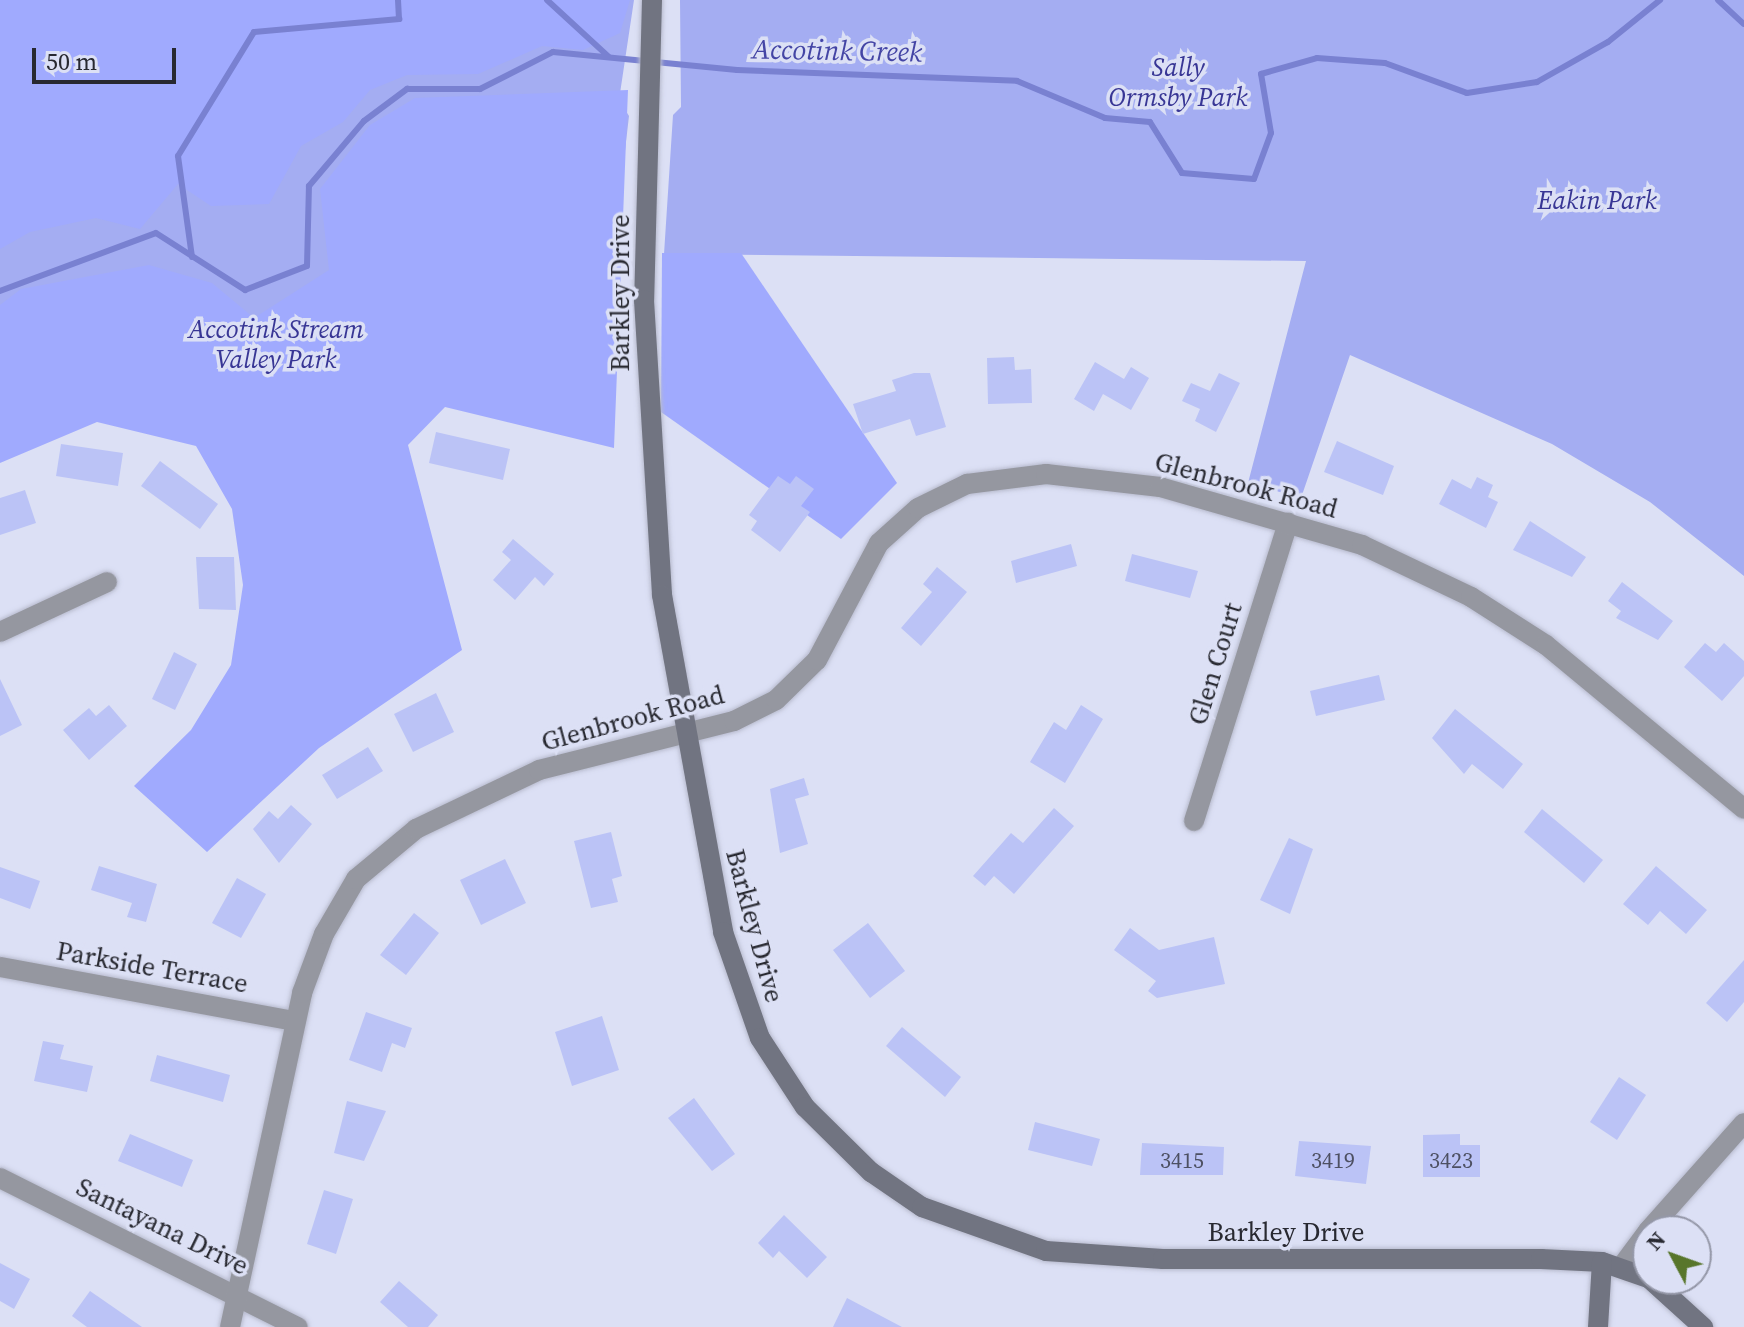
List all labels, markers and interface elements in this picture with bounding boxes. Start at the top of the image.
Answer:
scale bar [36,32,180,82]
water label: Accotink Creek [752,32,922,68]
text: 50 m [46,45,97,78]
park label: Sally Ormsby Park [1109,52,1247,114]
park label: Eakin Park [1537,185,1657,217]
street label: Barkley Drive [605,214,637,372]
park label: Accotink Stream Valley Park [188,314,364,376]
street label: Glenbrook Road [1151,447,1341,525]
street label: Glen Court [1183,599,1249,729]
street label: Glenbrook Road [538,680,728,758]
street label: Barkley Drive [719,846,789,1006]
street label: Parkside Terrace [54,936,250,1000]
house number: 3415 [1160,1148,1204,1174]
house number: 3419 [1311,1148,1355,1174]
house number: 3423 [1429,1148,1473,1174]
street label: Santayana Drive [71,1172,253,1282]
north arrow [1632,1215,1712,1295]
street label: Barkley Drive [1207,1217,1365,1249]
text: N [1639,1225,1672,1256]

